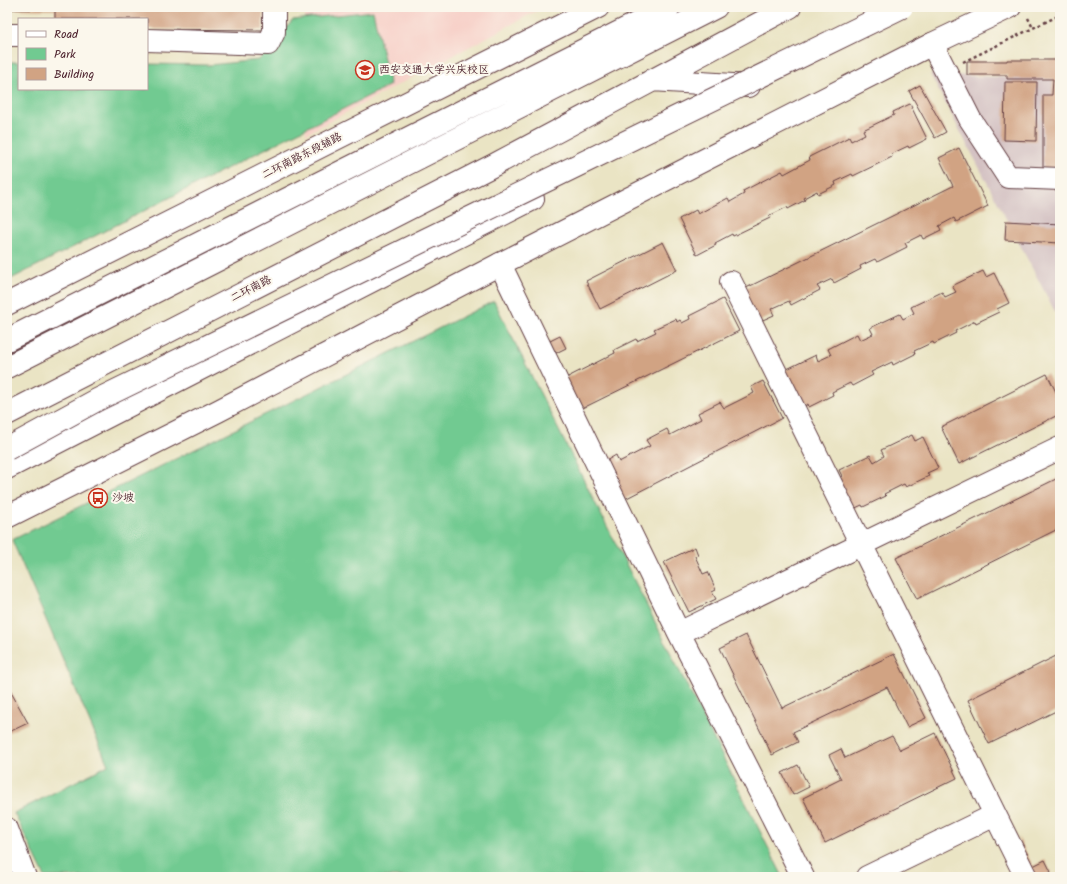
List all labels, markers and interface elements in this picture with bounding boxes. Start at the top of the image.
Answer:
legend [18,18,148,90]
text: Road [54,25,79,44]
text: Park [54,45,76,64]
school or university icon: 西安交通大学兴庆校区 [354,59,376,81]
place label: 西安交通大学兴庆校区 [379,61,489,79]
text: Building [54,65,94,84]
street label: 二环南路东段辅路 [259,128,345,184]
street label: 二环南路 [227,271,275,307]
bus stop icon: 沙坡 [87,487,109,509]
place label: 沙坡 [112,489,134,507]

